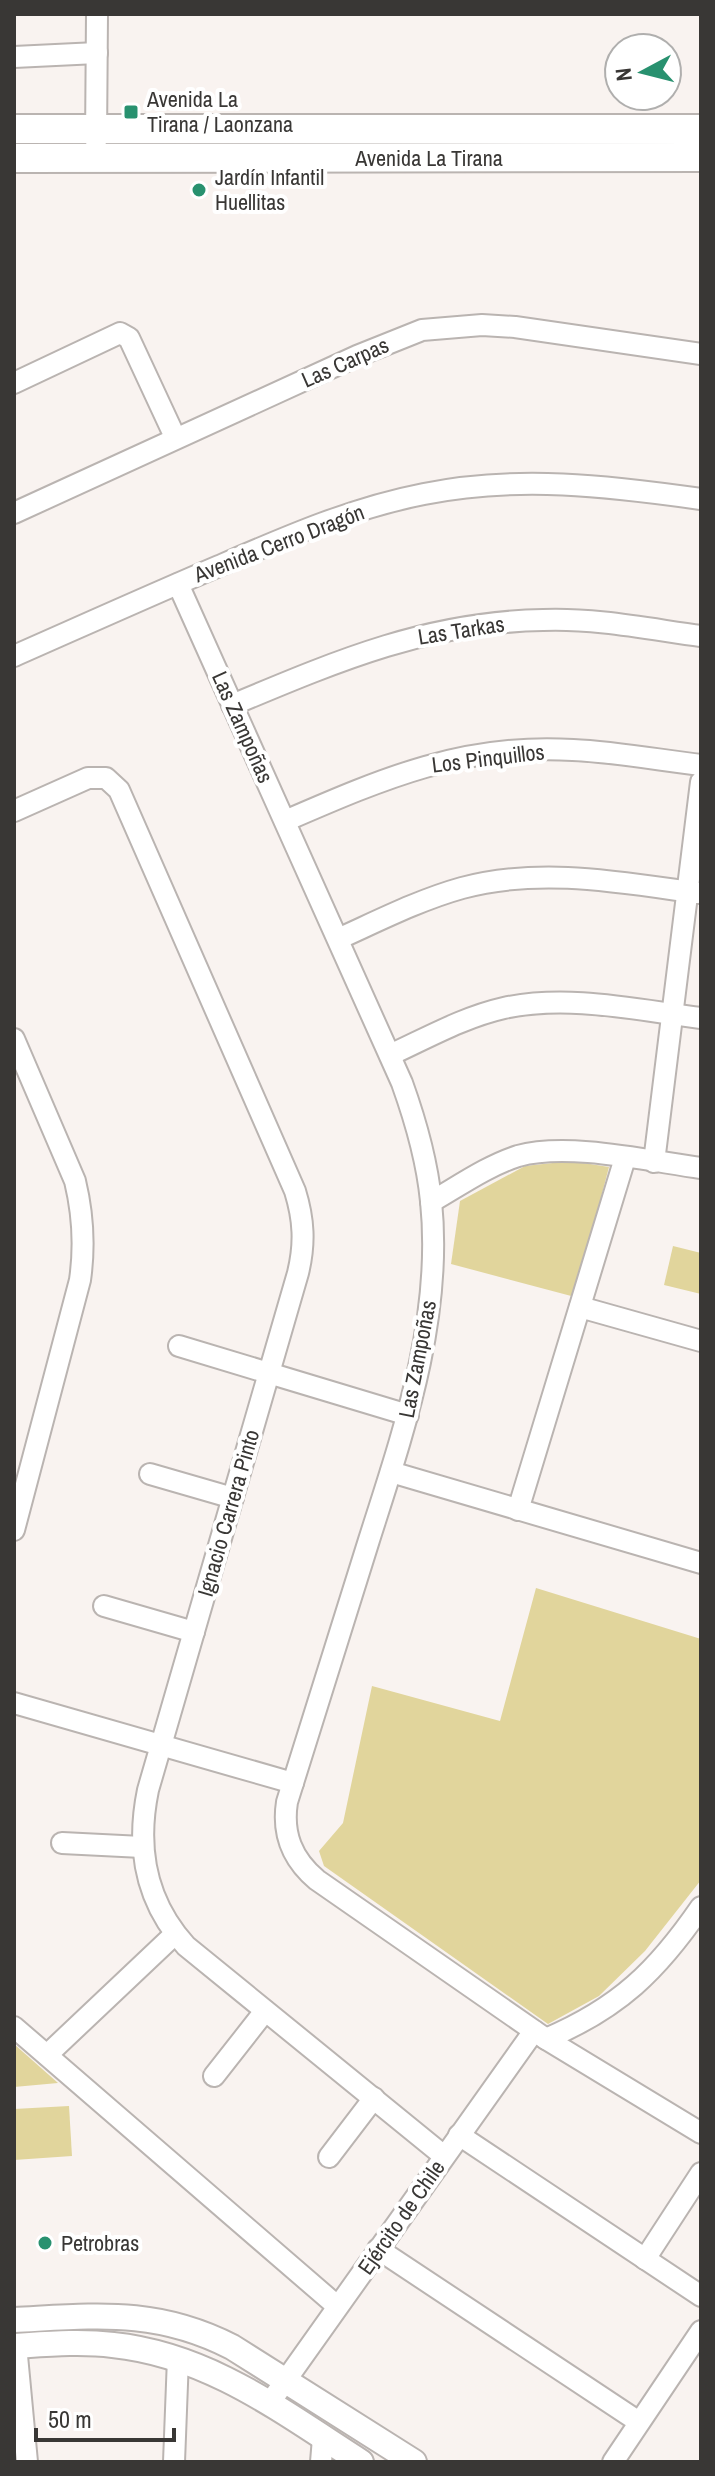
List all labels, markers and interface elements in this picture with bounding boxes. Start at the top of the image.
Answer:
north arrow [603,32,683,112]
text: N [607,66,639,83]
place label: Avenida La Tirana / Laonzana [146,84,293,139]
marker: Avenida La Tirana / Laonzana [122,103,140,121]
street label: Avenida La Tirana [354,143,503,173]
place label: Jardín Infantil Huellitas [215,162,324,217]
marker: Jardín Infantil Huellitas [190,181,208,199]
street label: Las Carpas [297,330,393,394]
street label: Avenida Cerro Dragón [189,497,368,590]
street label: Las Tarkas [416,608,506,652]
street label: Las Zampoñas [205,666,281,788]
street label: Los Pinquillos [430,736,546,780]
street label: Las Zampoñas [391,1298,443,1420]
street label: Ignacio Carrera Pinto [190,1426,266,1600]
street label: Ejército de Chile [350,2154,452,2280]
place label: Petrobras [61,2228,139,2258]
marker: Petrobras [36,2234,54,2252]
scale bar [36,2392,174,2442]
text: 50 m [48,2403,92,2435]

